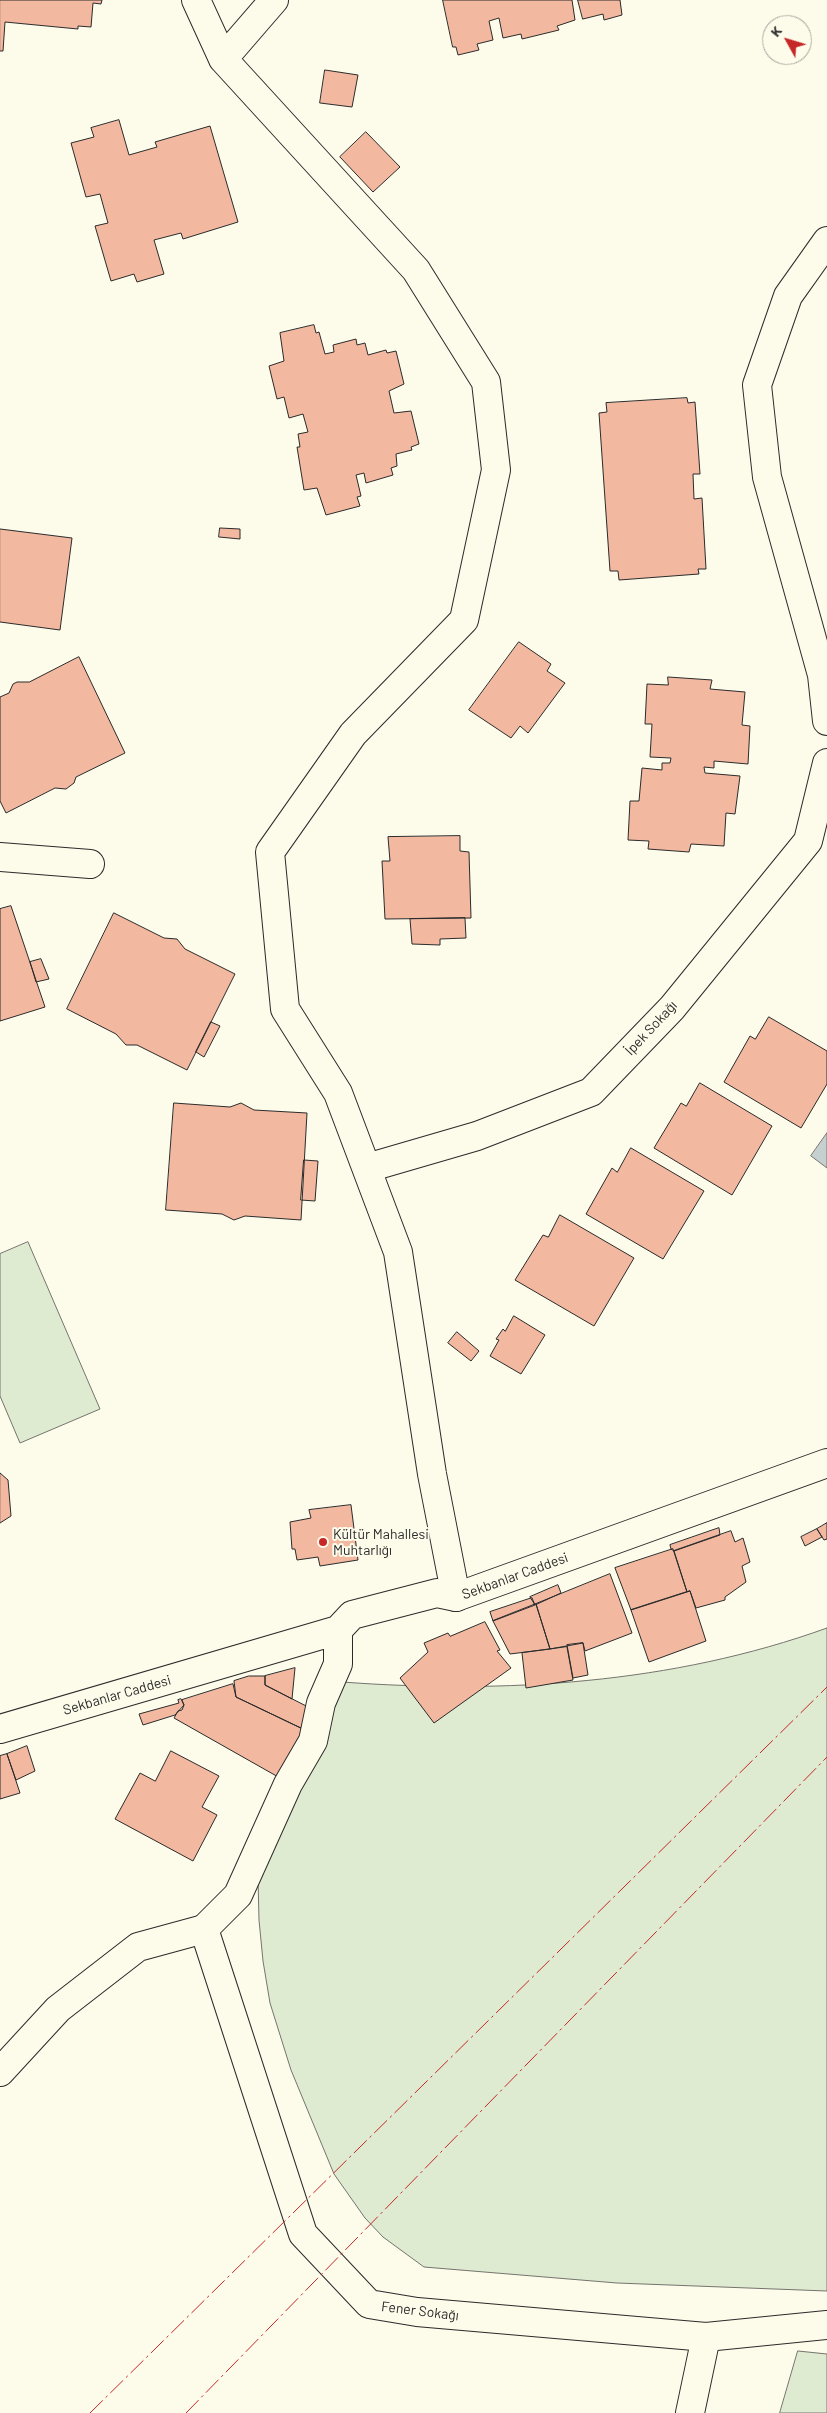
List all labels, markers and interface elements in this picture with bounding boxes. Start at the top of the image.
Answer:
north arrow [762,15,812,65]
text: K [766,22,785,40]
street label: İpek Sokağı [621,997,681,1059]
place label: Kültür Mahallesi Muhtarlığı [333,1526,429,1558]
marker: Kültür Mahallesi Muhtarlığı [317,1536,329,1548]
street label: Sekbanlar Caddesi [460,1549,570,1603]
street label: Sekbanlar Caddesi [61,1672,173,1718]
street label: Fener Sokağı [380,2298,460,2324]

